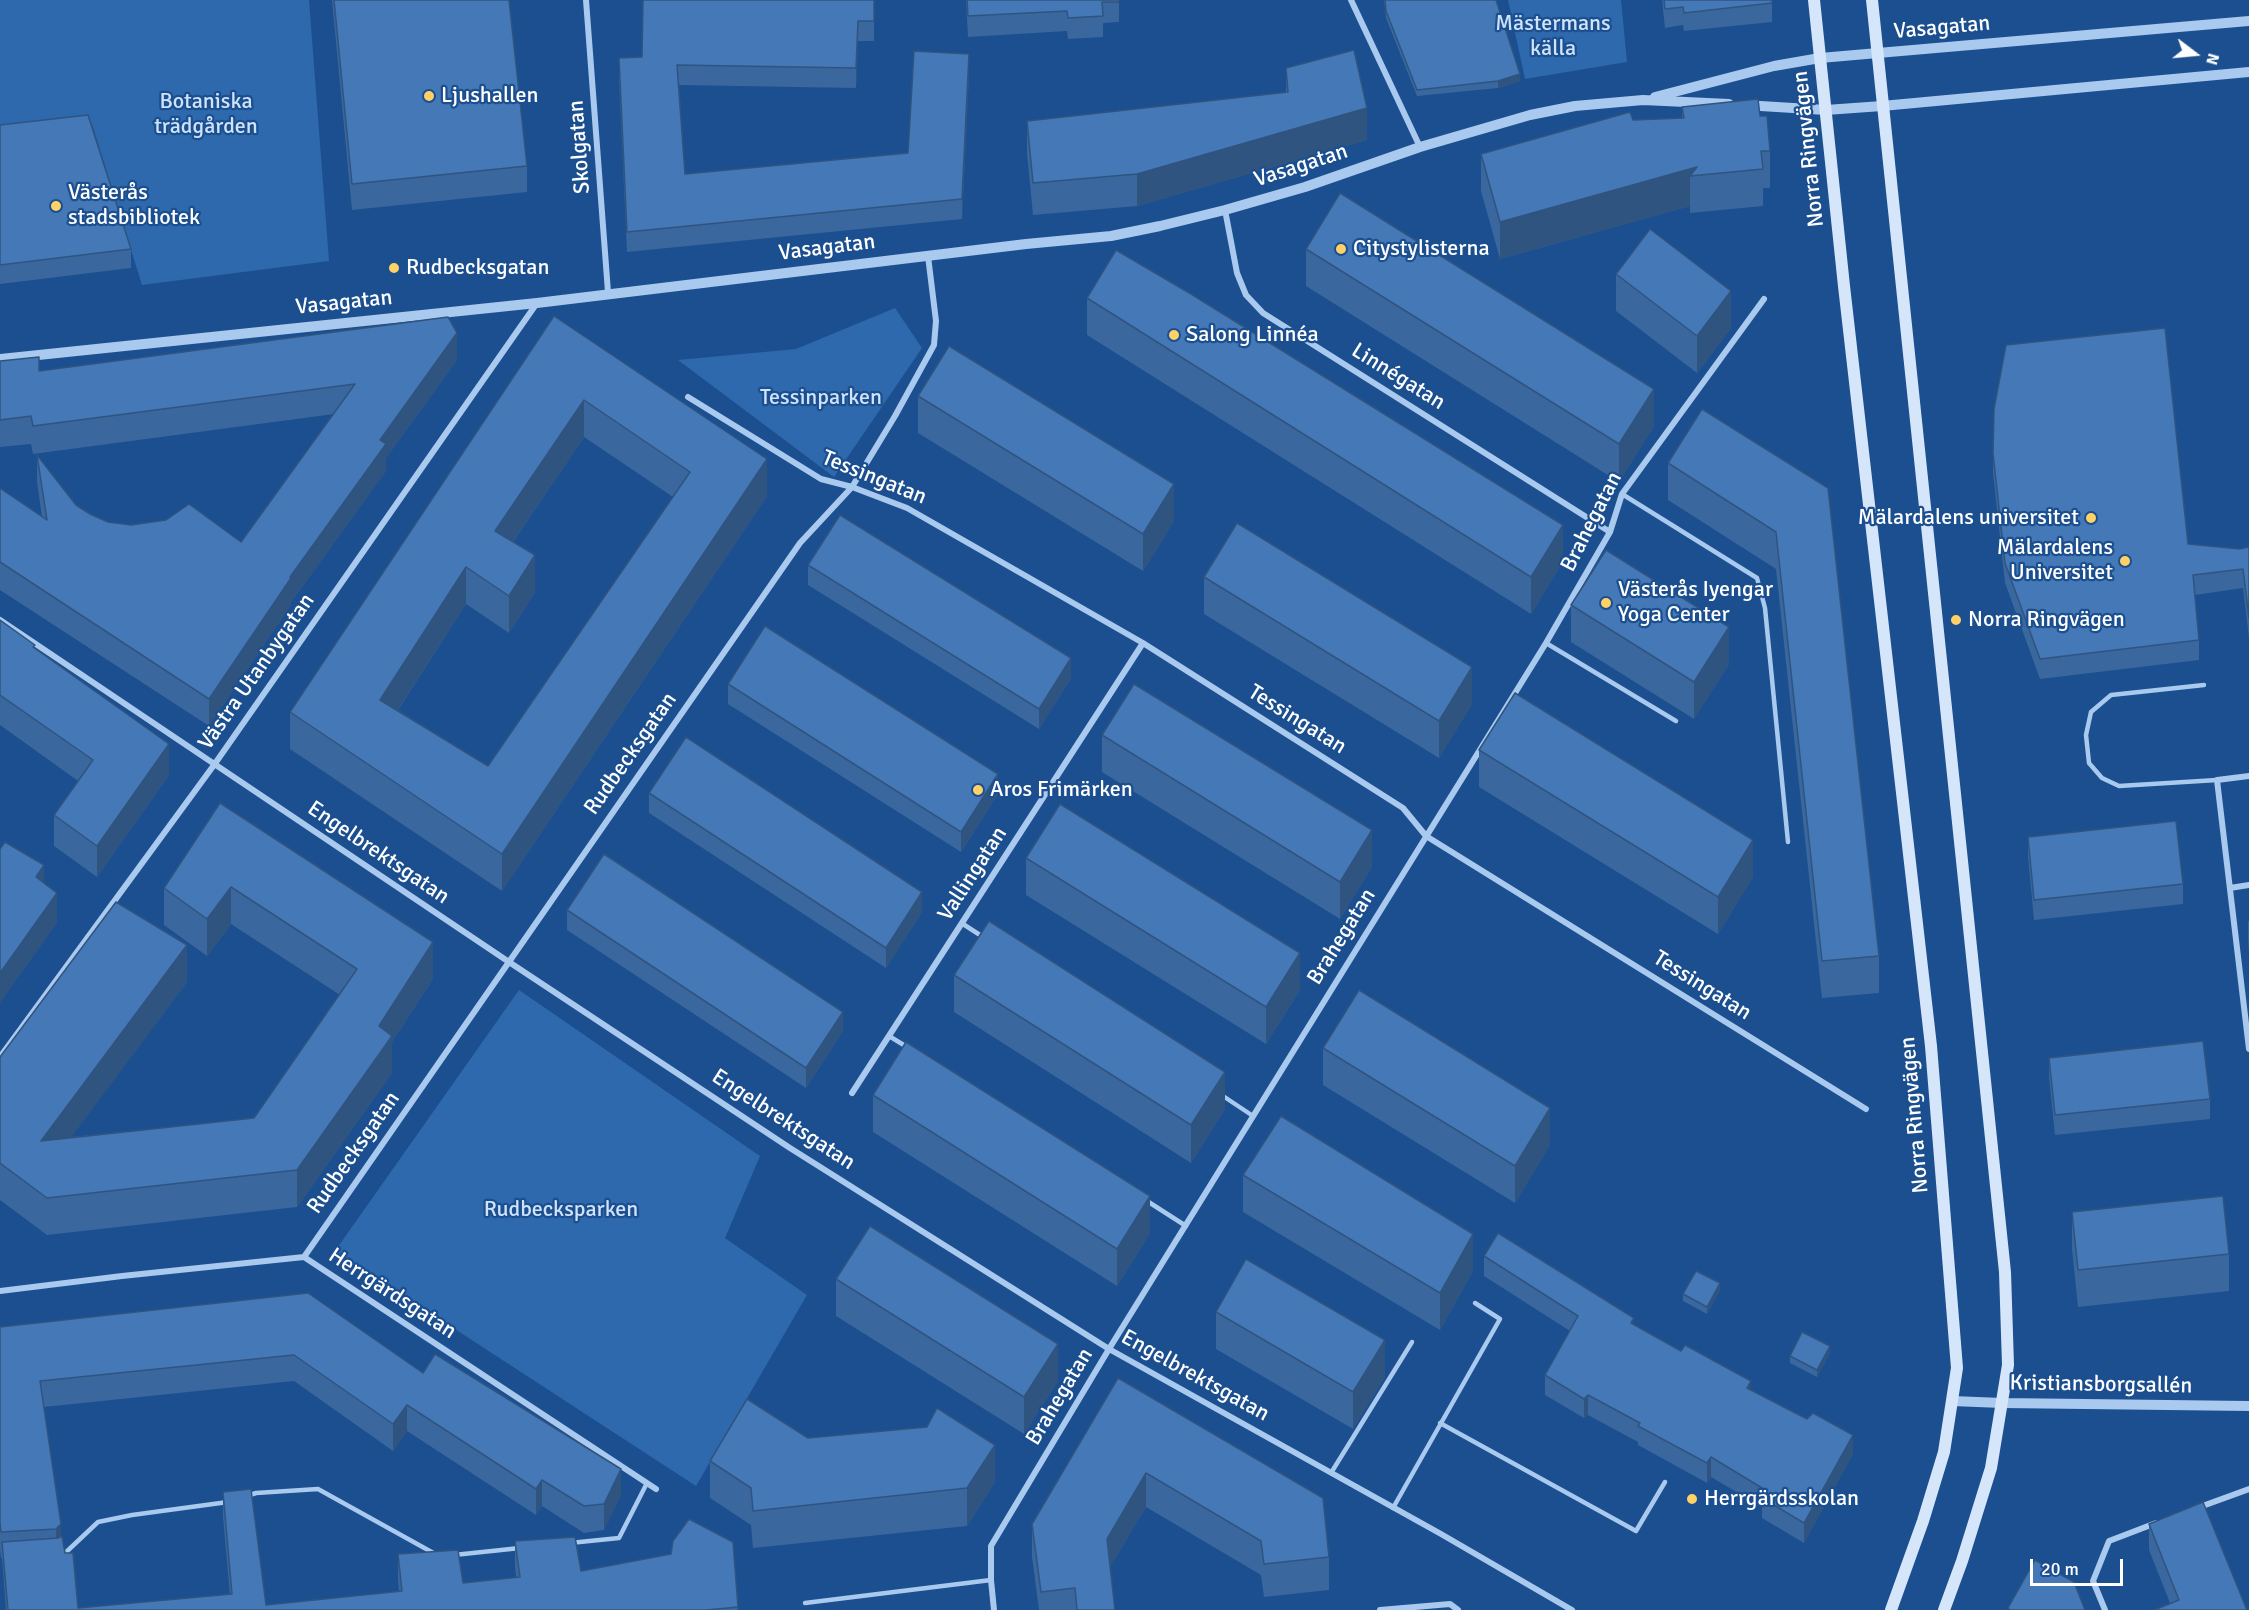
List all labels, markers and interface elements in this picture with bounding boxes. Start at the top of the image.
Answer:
park label: Mästermans källa [1495,11,1611,62]
street label: Vasagatan [1893,11,1991,45]
north arrow [2165,24,2225,84]
text: N [2201,51,2223,67]
street label: Norra Ringvägen [1788,70,1830,228]
place label: Ljushallen [441,83,538,109]
park label: Botaniska trädgården [154,89,258,140]
marker: Ljushallen [422,89,436,103]
street label: Skolgatan [564,99,596,195]
street label: Vasagatan [1251,138,1351,194]
place label: Västerås stadsbibliotek [68,180,200,231]
marker: Västerås stadsbibliotek [49,199,63,213]
street label: Vasagatan [777,229,877,267]
place label: Citystylisterna [1353,236,1490,262]
marker: Citystylisterna [1334,242,1348,256]
place label: Rudbecksgatan [406,255,549,281]
marker: Rudbecksgatan [387,261,401,275]
street label: Vasagatan [294,285,394,321]
place label: Salong Linnéa [1186,322,1319,348]
marker: Salong Linnéa [1167,328,1181,342]
street label: Linnégatan [1346,338,1450,416]
park label: Tessinparken [760,385,882,411]
street label: Tessingatan [818,445,930,511]
street label: Brahegatan [1556,468,1628,576]
place label: Mälardalens universitet [1858,505,2079,531]
marker: Mälardalens universitet [2084,511,2098,525]
place label: Mälardalens Universitet [1997,535,2113,586]
marker: Mälardalens Universitet [2118,554,2132,568]
place label: Västerås Iyengar Yoga Center [1618,577,1773,628]
street label: Västra Utanbygatan [193,589,321,755]
marker: Västerås Iyengar Yoga Center [1599,596,1613,610]
place label: Norra Ringvägen [1968,607,2125,633]
marker: Norra Ringvägen [1949,613,1963,627]
street label: Tessingatan [1243,679,1351,761]
street label: Rudbecksgatan [579,688,683,820]
place label: Aros Frimärken [990,777,1133,803]
marker: Aros Frimärken [971,783,985,797]
street label: Engelbrektsgatan [302,796,454,910]
street label: Vallingatan [933,822,1013,926]
street label: Brahegatan [1302,884,1382,990]
street label: Tessingatan [1648,945,1756,1027]
street label: Norra Ringvägen [1895,1036,1935,1194]
street label: Engelbrektsgatan [706,1064,860,1176]
street label: Rudbecksgatan [302,1087,406,1219]
park label: Rudbecksparken [484,1197,638,1223]
street label: Herrgärdsgatan [323,1243,461,1345]
street label: Engelbrektsgatan [1116,1324,1274,1428]
street label: Brahegatan [1021,1344,1099,1450]
street label: Kristiansborgsallén [2009,1370,2193,1400]
place label: Herrgärdsskolan [1704,1486,1859,1512]
marker: Herrgärdsskolan [1685,1492,1699,1506]
scale bar [2033,1547,2126,1585]
text: 20 m [2041,1558,2079,1580]

